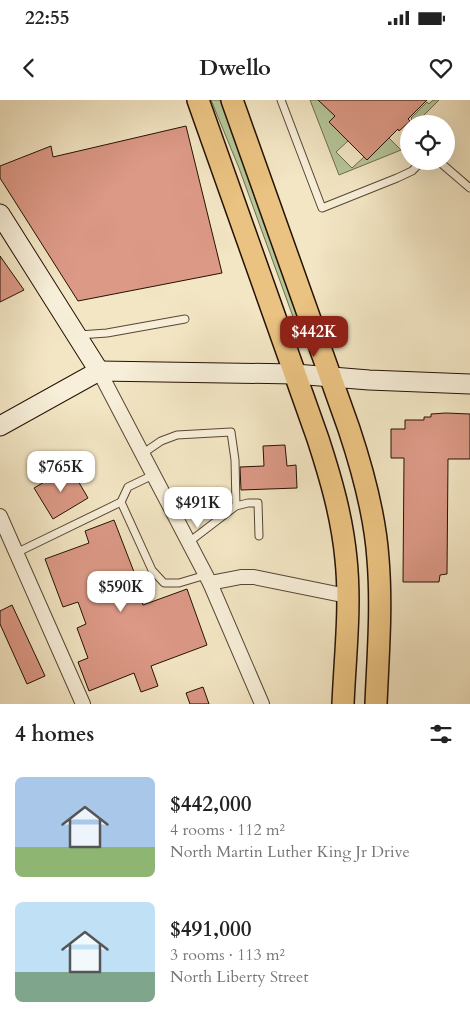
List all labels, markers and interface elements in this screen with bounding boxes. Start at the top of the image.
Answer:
text: 22:55 [25,5,69,31]
text: Dwello [199,53,271,83]
icon: back [15,54,43,82]
icon: heart [427,54,455,82]
map controls [400,115,455,170]
button: locate [400,115,455,170]
pin: $442K [279,316,349,358]
text: $442K [291,321,337,343]
pin: $765K [26,450,96,493]
text: $765K [38,456,84,478]
pin: $491K [163,486,233,529]
text: $491K [175,492,221,514]
pin: $590K [86,570,156,613]
text: $590K [98,576,144,598]
text: 4 homes [15,720,94,749]
icon: filters [427,720,455,748]
text: $442,000 [170,790,251,819]
icon: home [55,797,115,857]
text: 4 rooms · 112 m² [170,819,285,841]
text: North Martin Luther King Jr Drive [170,841,410,863]
text: $491,000 [170,915,251,944]
icon: home [55,922,115,982]
text: 3 rooms · 113 m² [170,944,285,966]
text: North Liberty Street [170,966,308,988]

